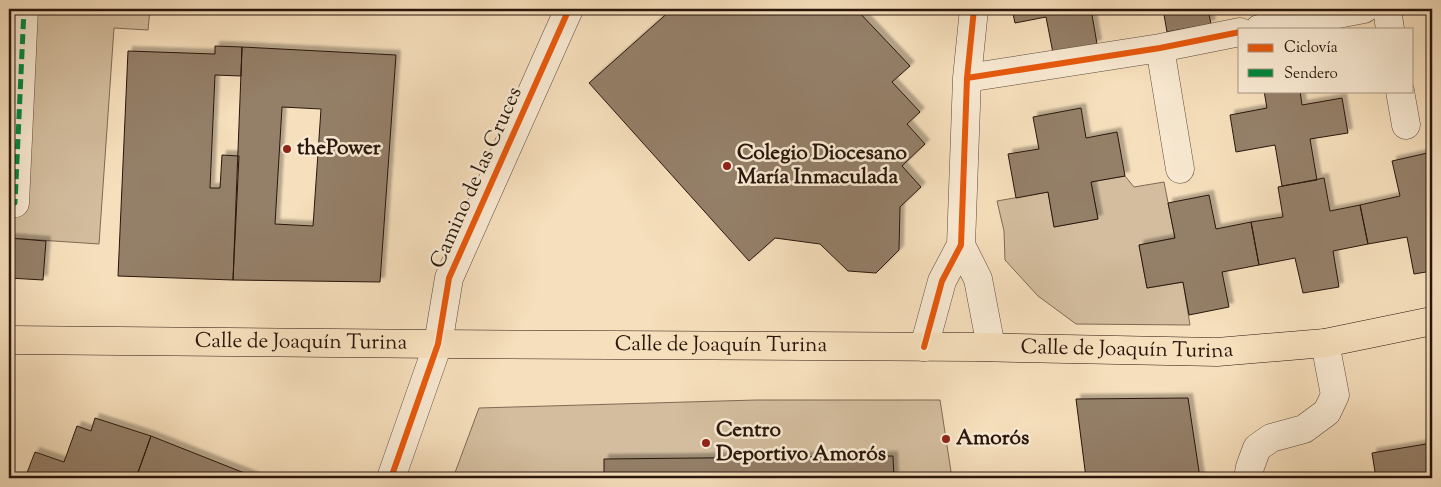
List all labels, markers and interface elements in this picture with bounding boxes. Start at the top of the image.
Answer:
legend [1238,28,1414,92]
text: Ciclovía [1284,38,1338,59]
text: Sendero [1284,64,1338,85]
street label: Camino de las Cruces [423,82,531,274]
place label: thePower [297,134,381,164]
place label: Colegio Diocesano María Inmaculada [737,139,908,193]
marker: thePower [281,143,293,155]
marker: Colegio Diocesano María Inmaculada [721,160,733,172]
street label: Calle de Joaquín Turina [195,327,408,359]
street label: Calle de Joaquín Turina [615,330,828,361]
street label: Calle de Joaquín Turina [1020,333,1235,367]
place label: Centro Deportivo Amorós [716,416,886,470]
place label: Amorós [956,424,1029,454]
marker: Amorós [940,433,952,445]
marker: Centro Deportivo Amorós [700,437,712,449]

